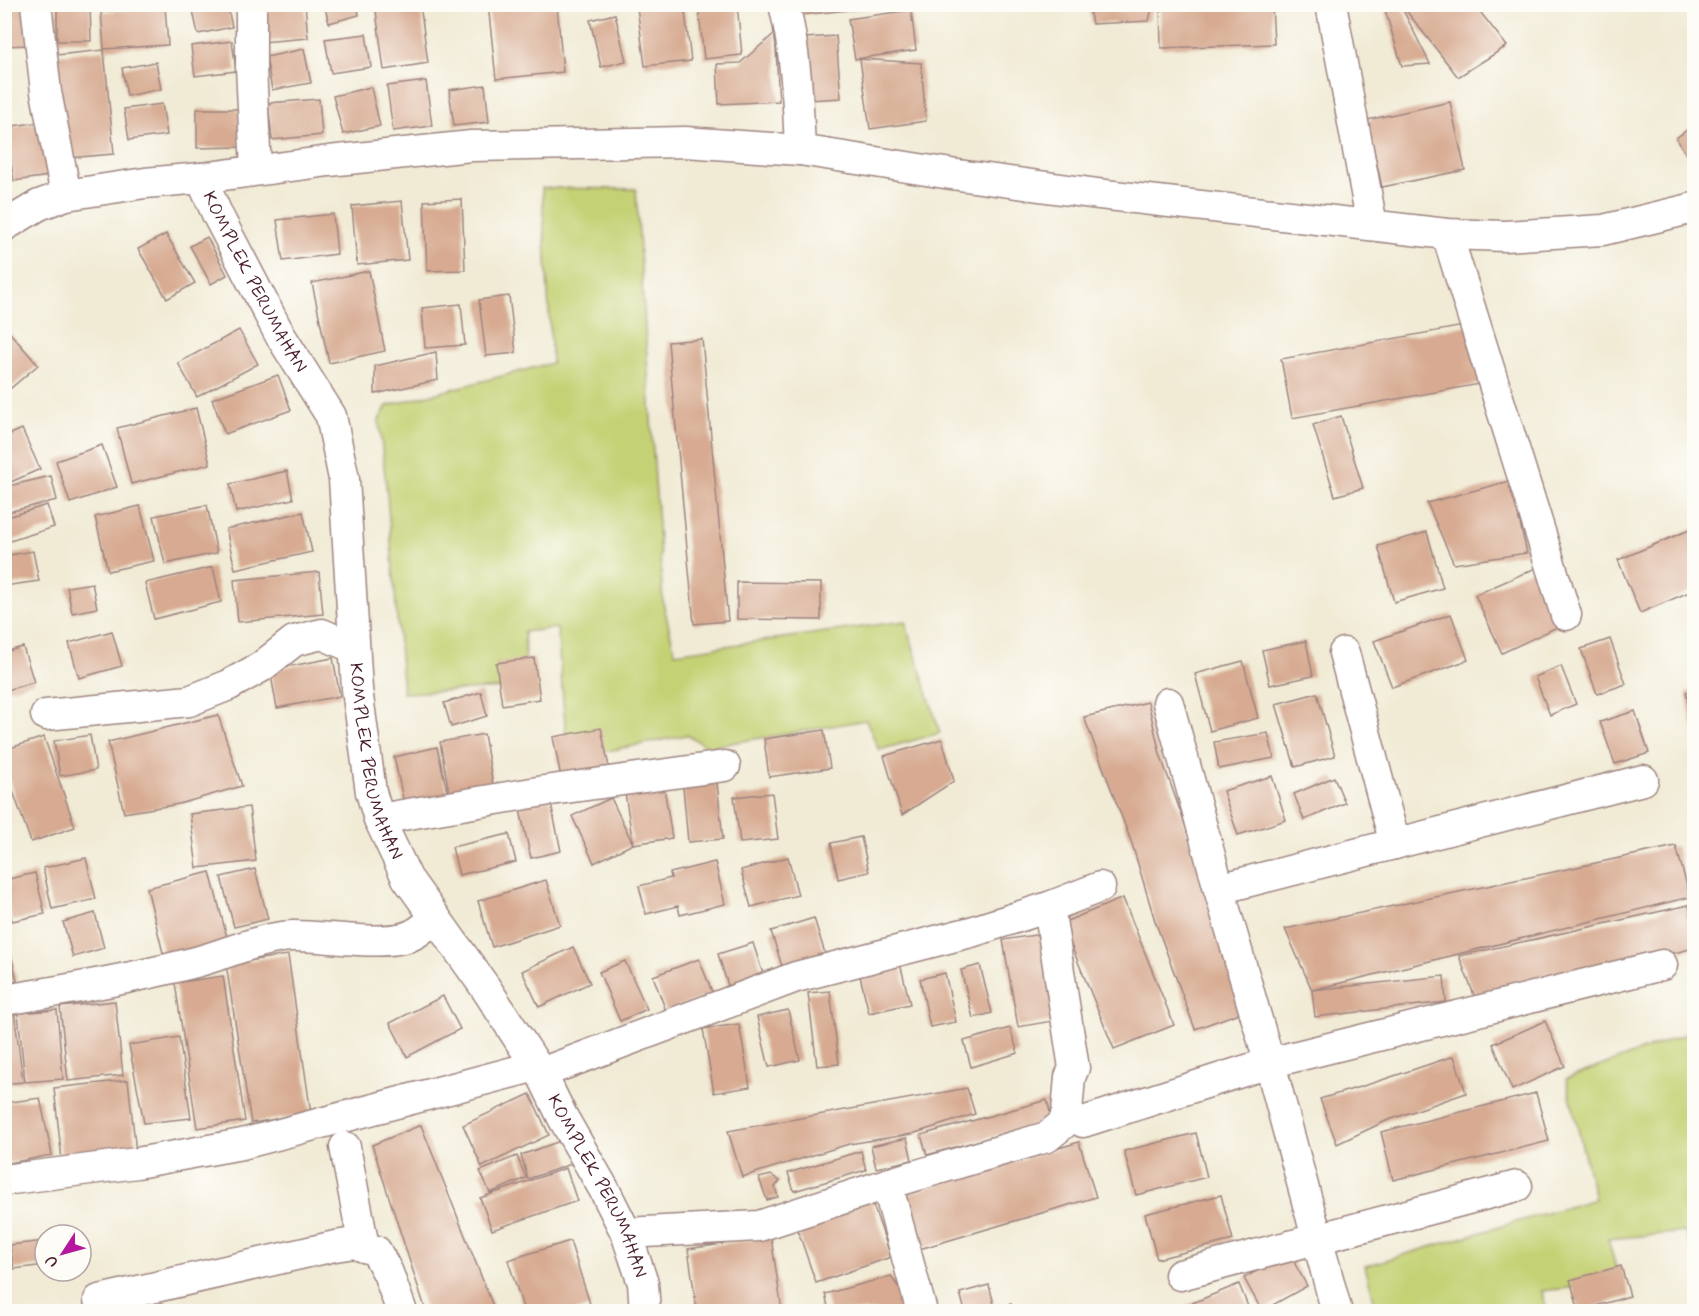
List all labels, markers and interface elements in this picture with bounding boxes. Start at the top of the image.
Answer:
street label: KOMPLEK PERUMAHAN [197,188,313,377]
street label: KOMPLEK PERUMAHAN [343,662,409,864]
street label: KOMPLEK PERUMAHAN [541,1091,652,1281]
north arrow [33,1223,93,1283]
text: U [41,1251,64,1271]

